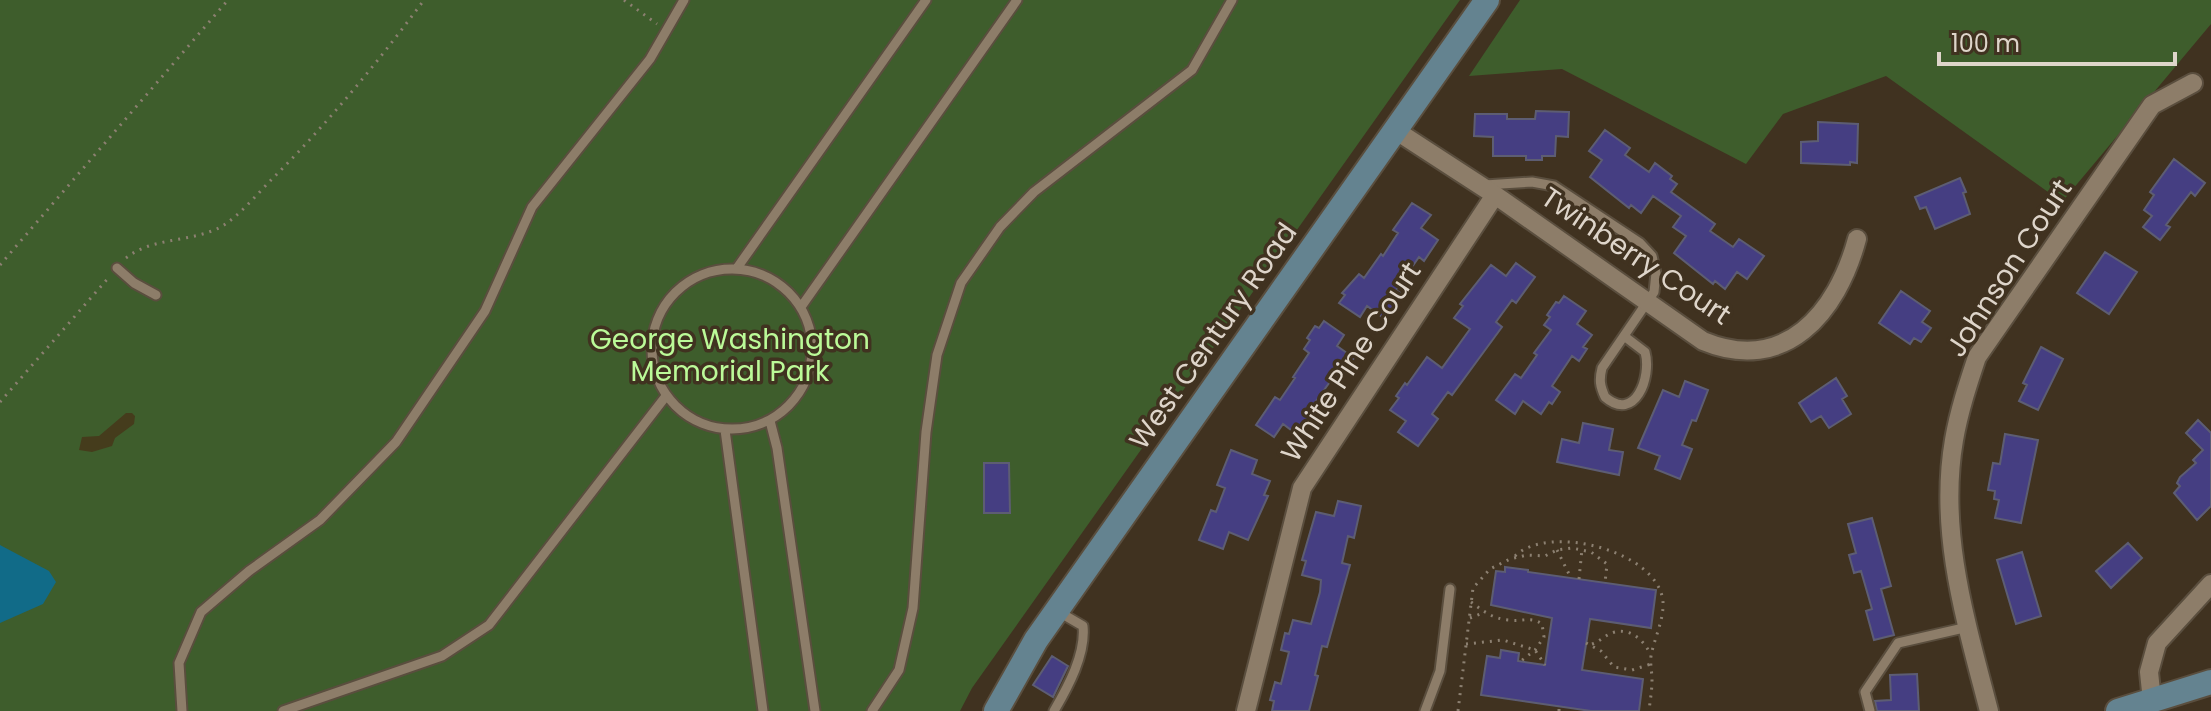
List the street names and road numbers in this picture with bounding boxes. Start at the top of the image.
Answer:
street label: Johnson Court [1937,172,2081,364]
street label: Twinberry Court [1533,178,1739,334]
street label: West Century Road [1120,215,1306,457]
street label: White Pine Court [1272,254,1430,470]

